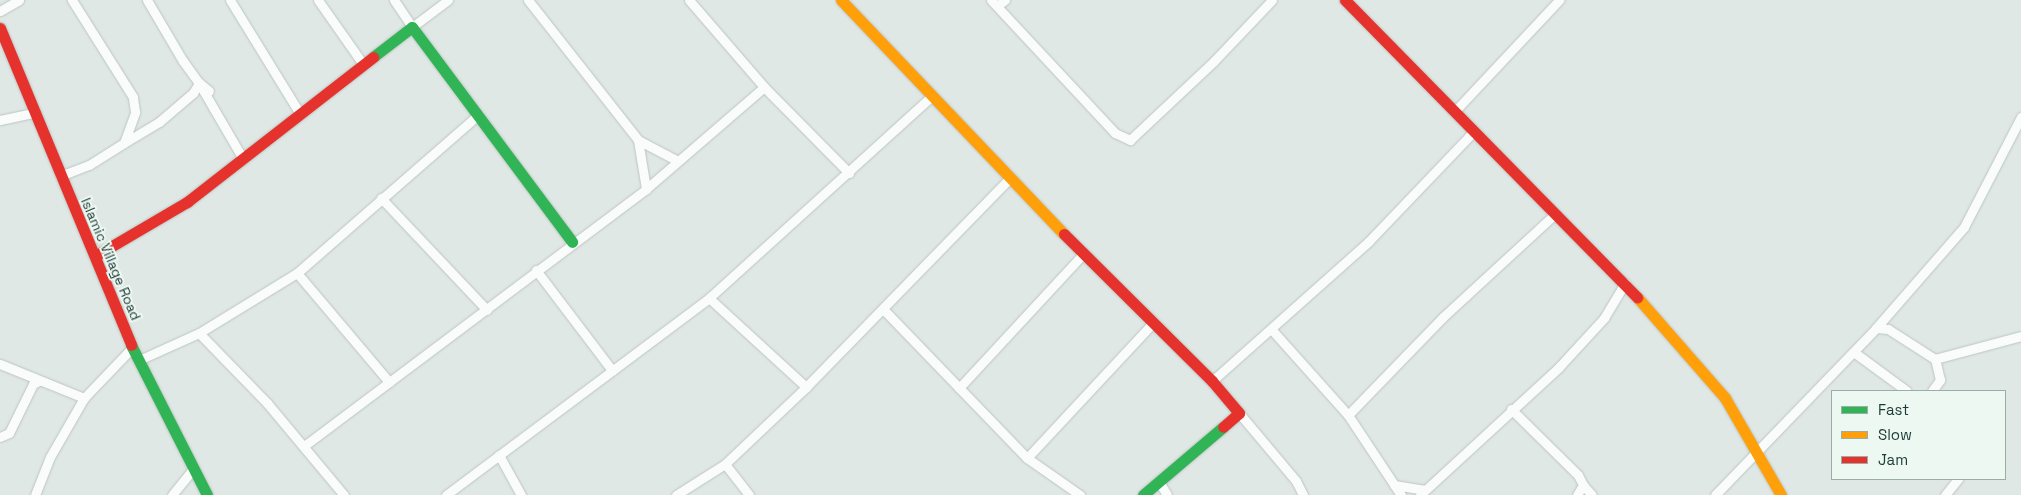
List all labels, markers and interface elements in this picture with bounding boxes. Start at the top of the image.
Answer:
street label: Islamic Village Road [78,195,144,323]
legend [1831,390,2006,480]
text: Fast [1878,400,1909,419]
text: Slow [1878,425,1912,444]
text: Jam [1878,450,1908,469]

